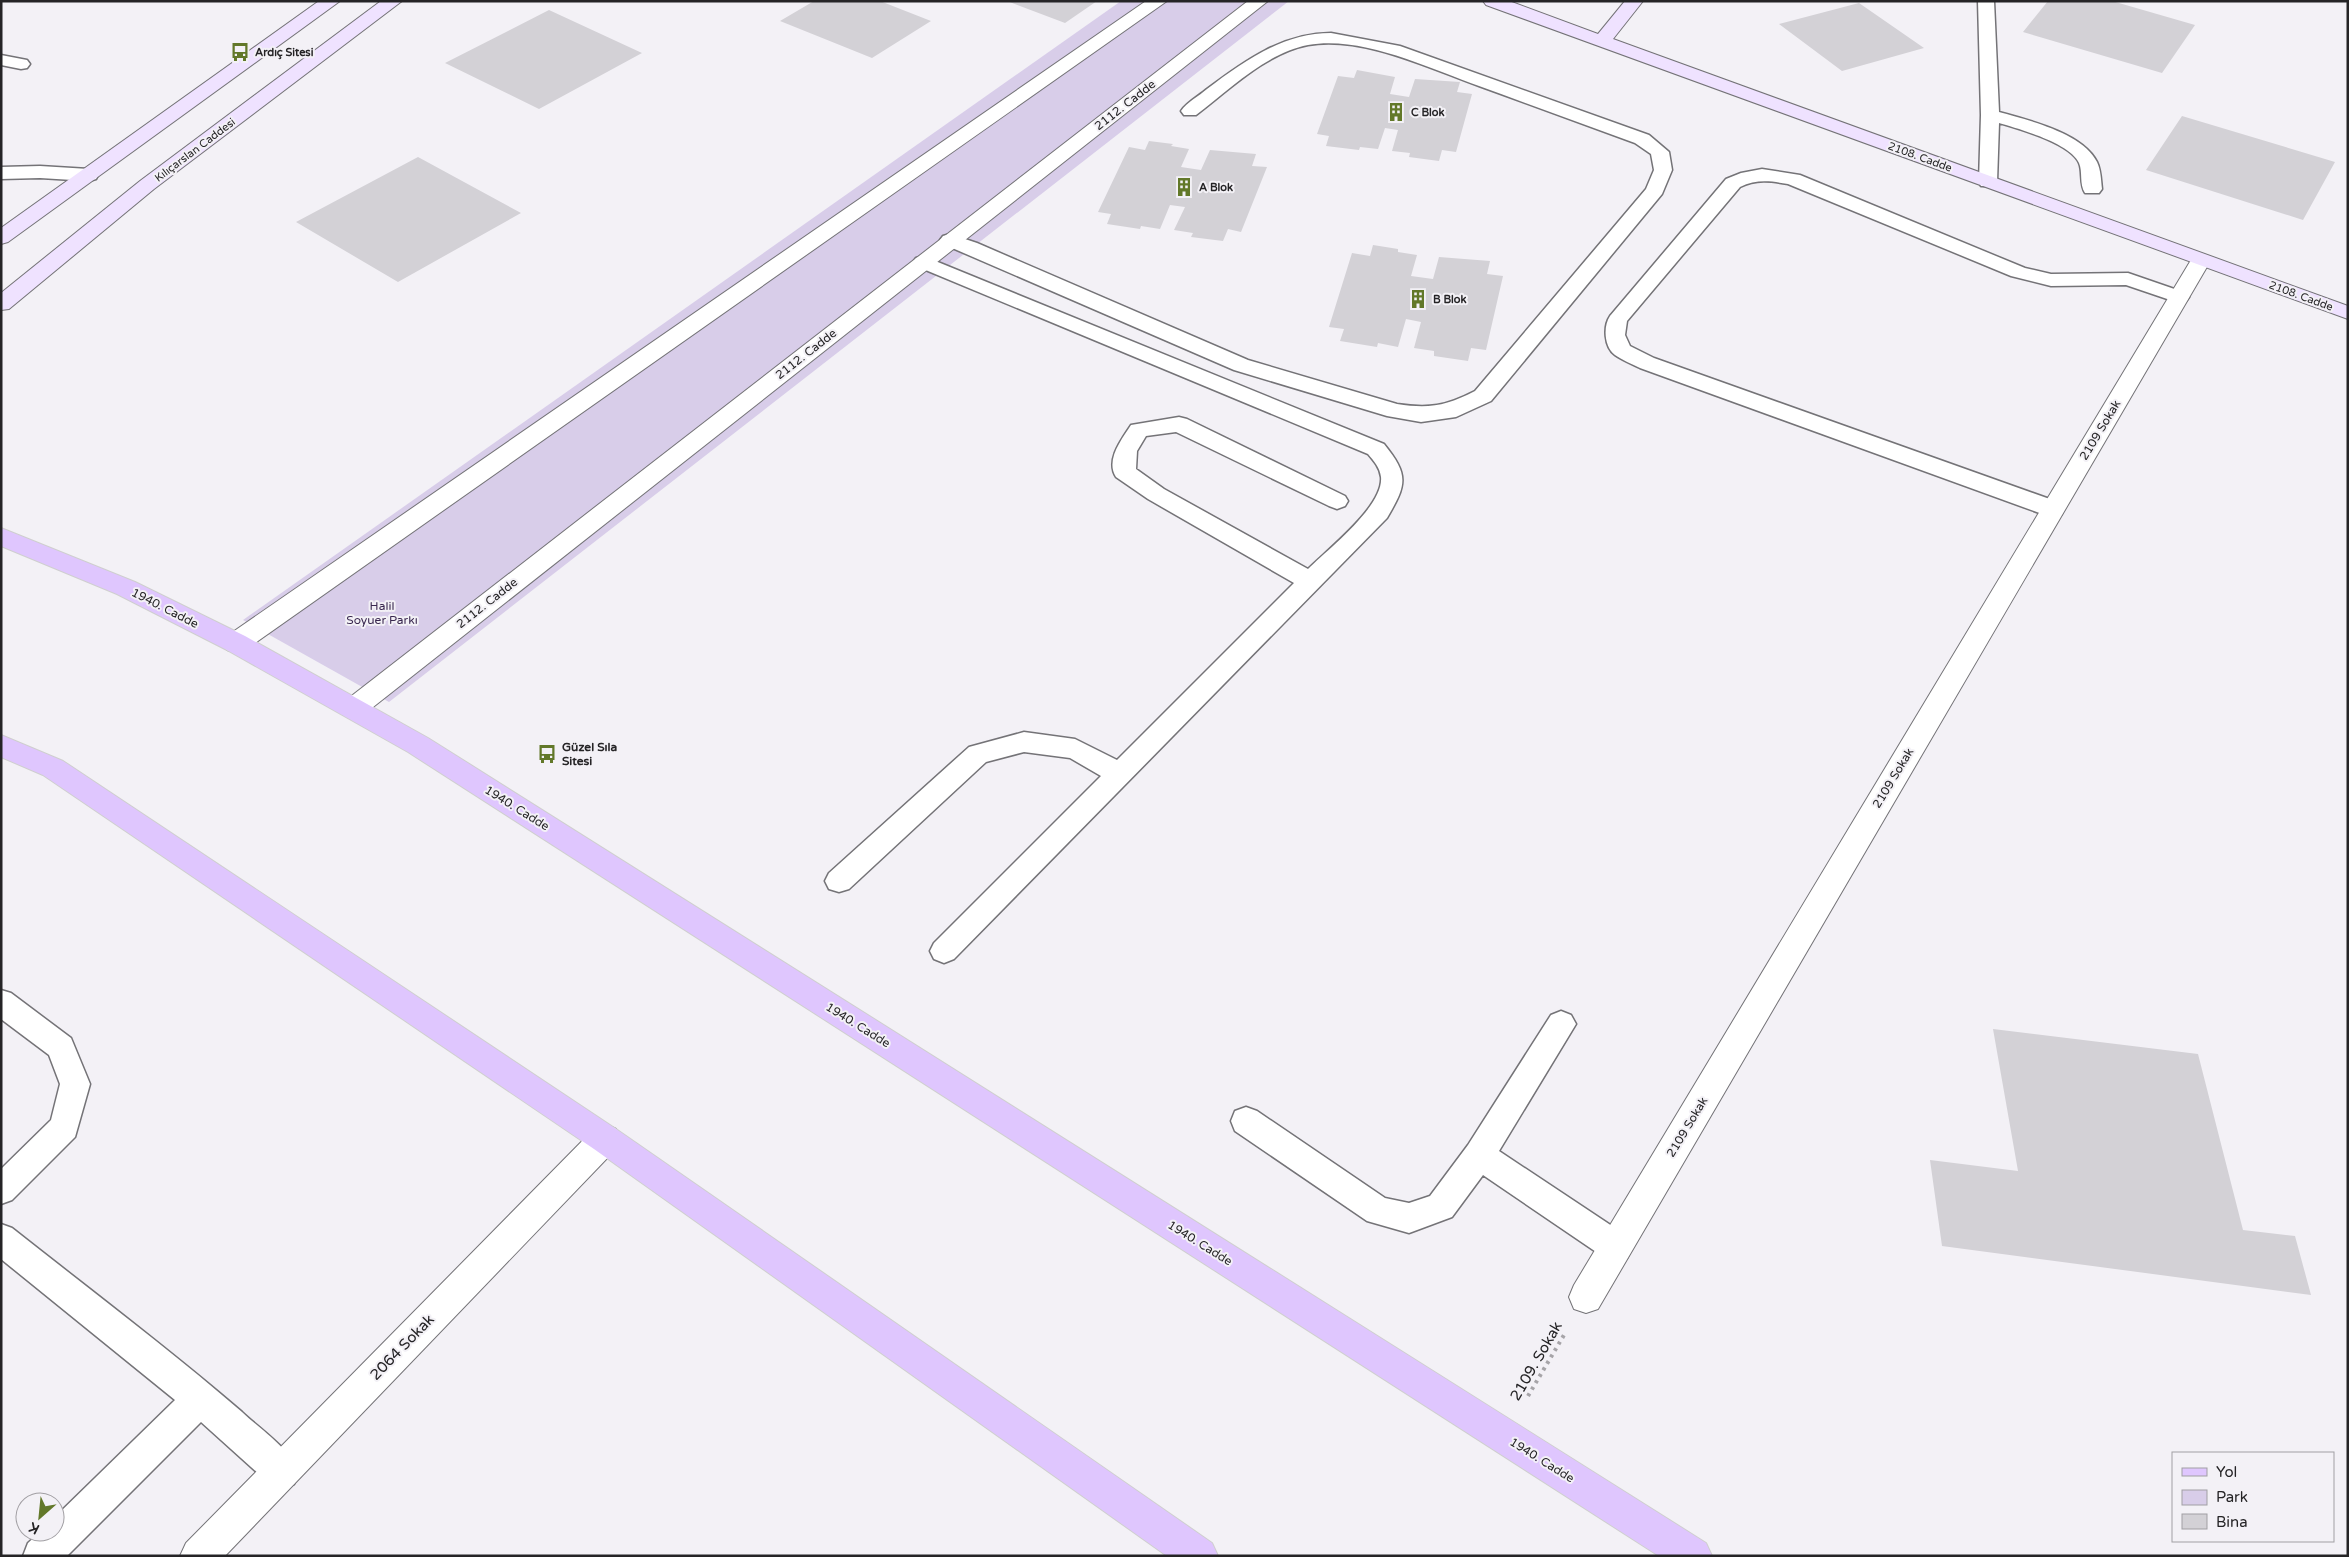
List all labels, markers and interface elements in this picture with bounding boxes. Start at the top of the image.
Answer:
bus stop icon: Ardıç Sitesi [229,41,251,63]
place label: Ardıç Sitesi [255,46,314,60]
street label: 2112. Cadde [1092,77,1158,133]
building icon: C Blok [1385,101,1407,123]
place label: C Blok [1411,106,1444,119]
street label: Kılıçarslan Caddesi [152,115,238,185]
street label: 2108. Cadde [1886,139,1954,175]
building icon: A Blok [1173,176,1195,198]
place label: A Blok [1199,181,1233,194]
street label: 2108. Cadde [2267,278,2335,314]
building icon: B Blok [1407,288,1429,310]
place label: B Blok [1433,293,1466,306]
street label: 2112. Cadde [773,326,839,382]
street label: 2109 Sokak [2077,397,2124,463]
street label: 2112. Cadde [454,575,520,631]
street label: 1940. Cadde [129,585,201,631]
park label: Halil Soyuer Parkı [346,599,418,627]
place label: Güzel Sıla Sitesi [562,740,618,768]
bus stop icon: Güzel Sıla Sitesi [536,743,558,765]
street label: 2109 Sokak [1870,745,1917,811]
street label: 1940. Cadde [482,783,552,833]
street label: 1940. Cadde [823,1000,893,1050]
street label: 2109 Sokak [1664,1094,1711,1160]
street label: 1940. Cadde [1165,1218,1235,1268]
street label: 2064 Sokak [366,1310,438,1384]
street label: 2109. Sokak [1506,1318,1566,1404]
street label: 1940. Cadde [1507,1435,1577,1485]
legend [2172,1452,2334,1542]
text: Yol [2216,1463,2237,1481]
text: Park [2216,1488,2248,1506]
north arrow [15,1492,65,1542]
text: Bina [2216,1513,2248,1531]
text: K [26,1518,42,1538]

